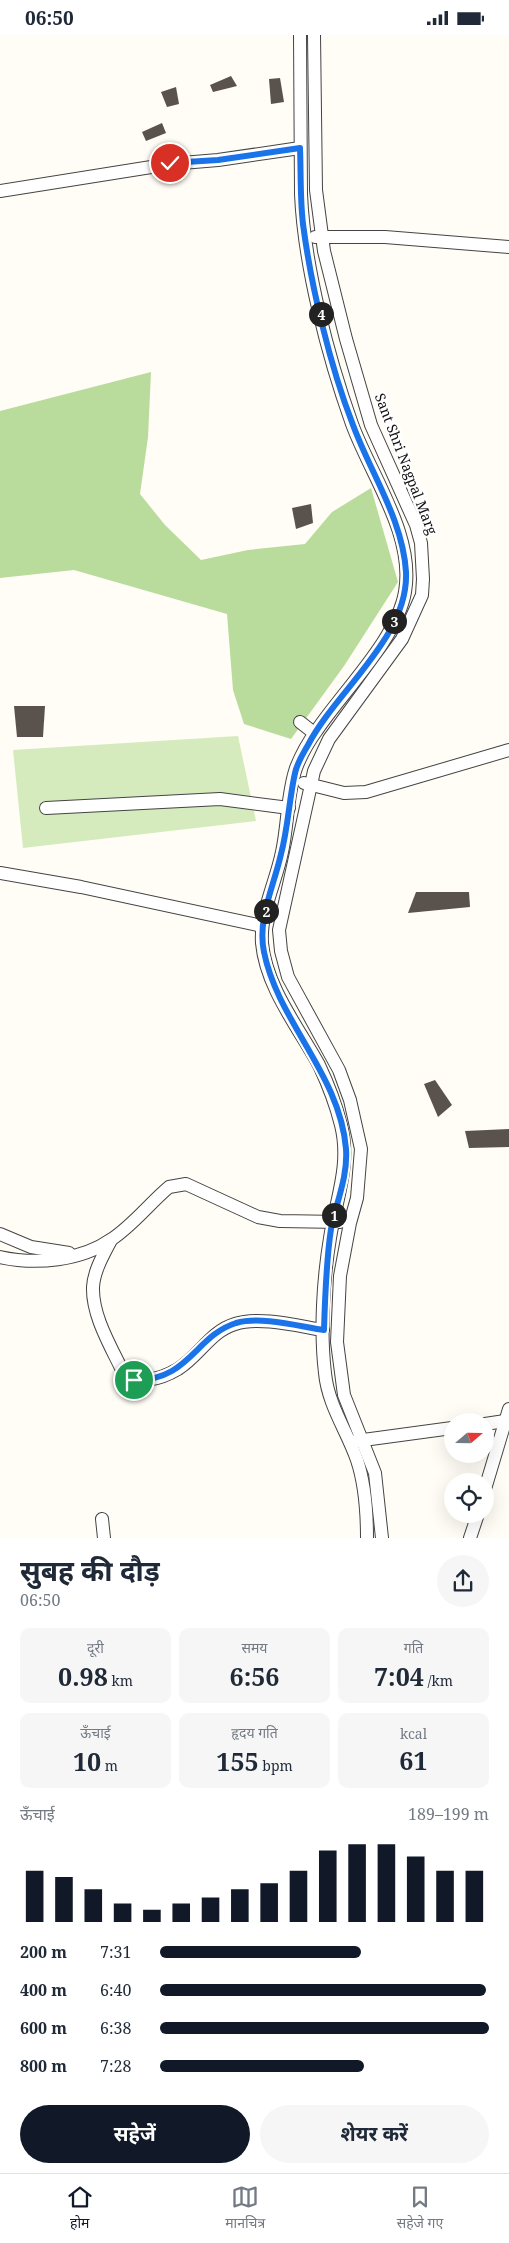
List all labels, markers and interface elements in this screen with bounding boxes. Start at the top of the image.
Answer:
text: 06:50 [25,5,74,31]
pin [149,142,191,184]
icon: check [156,149,184,177]
pin: 4 [308,301,334,327]
text: 4 [318,305,325,324]
street label: Sant Shri Nagpal Marg [371,390,442,538]
pin: 3 [382,609,406,633]
text: 3 [391,612,398,631]
pin: 2 [254,899,278,923]
text: 2 [263,902,270,921]
pin: 1 [322,1203,346,1227]
text: 1 [331,1206,338,1225]
pin [113,1359,155,1401]
icon: arrive [120,1366,148,1394]
north arrow [444,1413,494,1463]
map controls [444,1413,494,1523]
button: locate [444,1473,494,1523]
text: सुबह की दौड़ [20,1551,160,1589]
button: share [437,1555,489,1607]
text: 06:50 [20,1589,60,1611]
text: दूरी [87,1638,104,1657]
text: समय [242,1638,267,1657]
text: गति [404,1638,423,1657]
text: 0.98 [58,1659,108,1693]
text: 6:56 [230,1659,279,1693]
text: 7:04 [374,1659,424,1693]
text: km [108,1671,133,1690]
text: /km [424,1671,453,1690]
text: ऊँचाई [80,1723,111,1742]
text: हृदय गति [231,1723,278,1742]
text: kcal [400,1724,427,1743]
text: 61 [399,1743,428,1777]
text: 10 [73,1744,101,1778]
text: 155 [216,1744,259,1778]
text: m [101,1756,118,1775]
text: bpm [259,1756,293,1775]
text: ऊँचाई [20,1803,55,1825]
text: 189–199 m [408,1803,489,1825]
text: 200 m [20,1941,67,1963]
text: 7:31 [100,1941,131,1963]
text: 400 m [20,1979,67,2001]
text: 6:40 [100,1979,131,2001]
text: 600 m [20,2017,67,2039]
text: 6:38 [100,2017,131,2039]
text: 800 m [20,2055,67,2077]
text: 7:28 [100,2055,131,2077]
button: सहेजें [20,2105,250,2163]
button: शेयर करें [260,2105,489,2163]
tab: होम [66,2183,94,2234]
tab: मानचित्र [225,2183,265,2234]
tab: सहेजे गए [397,2183,443,2234]

